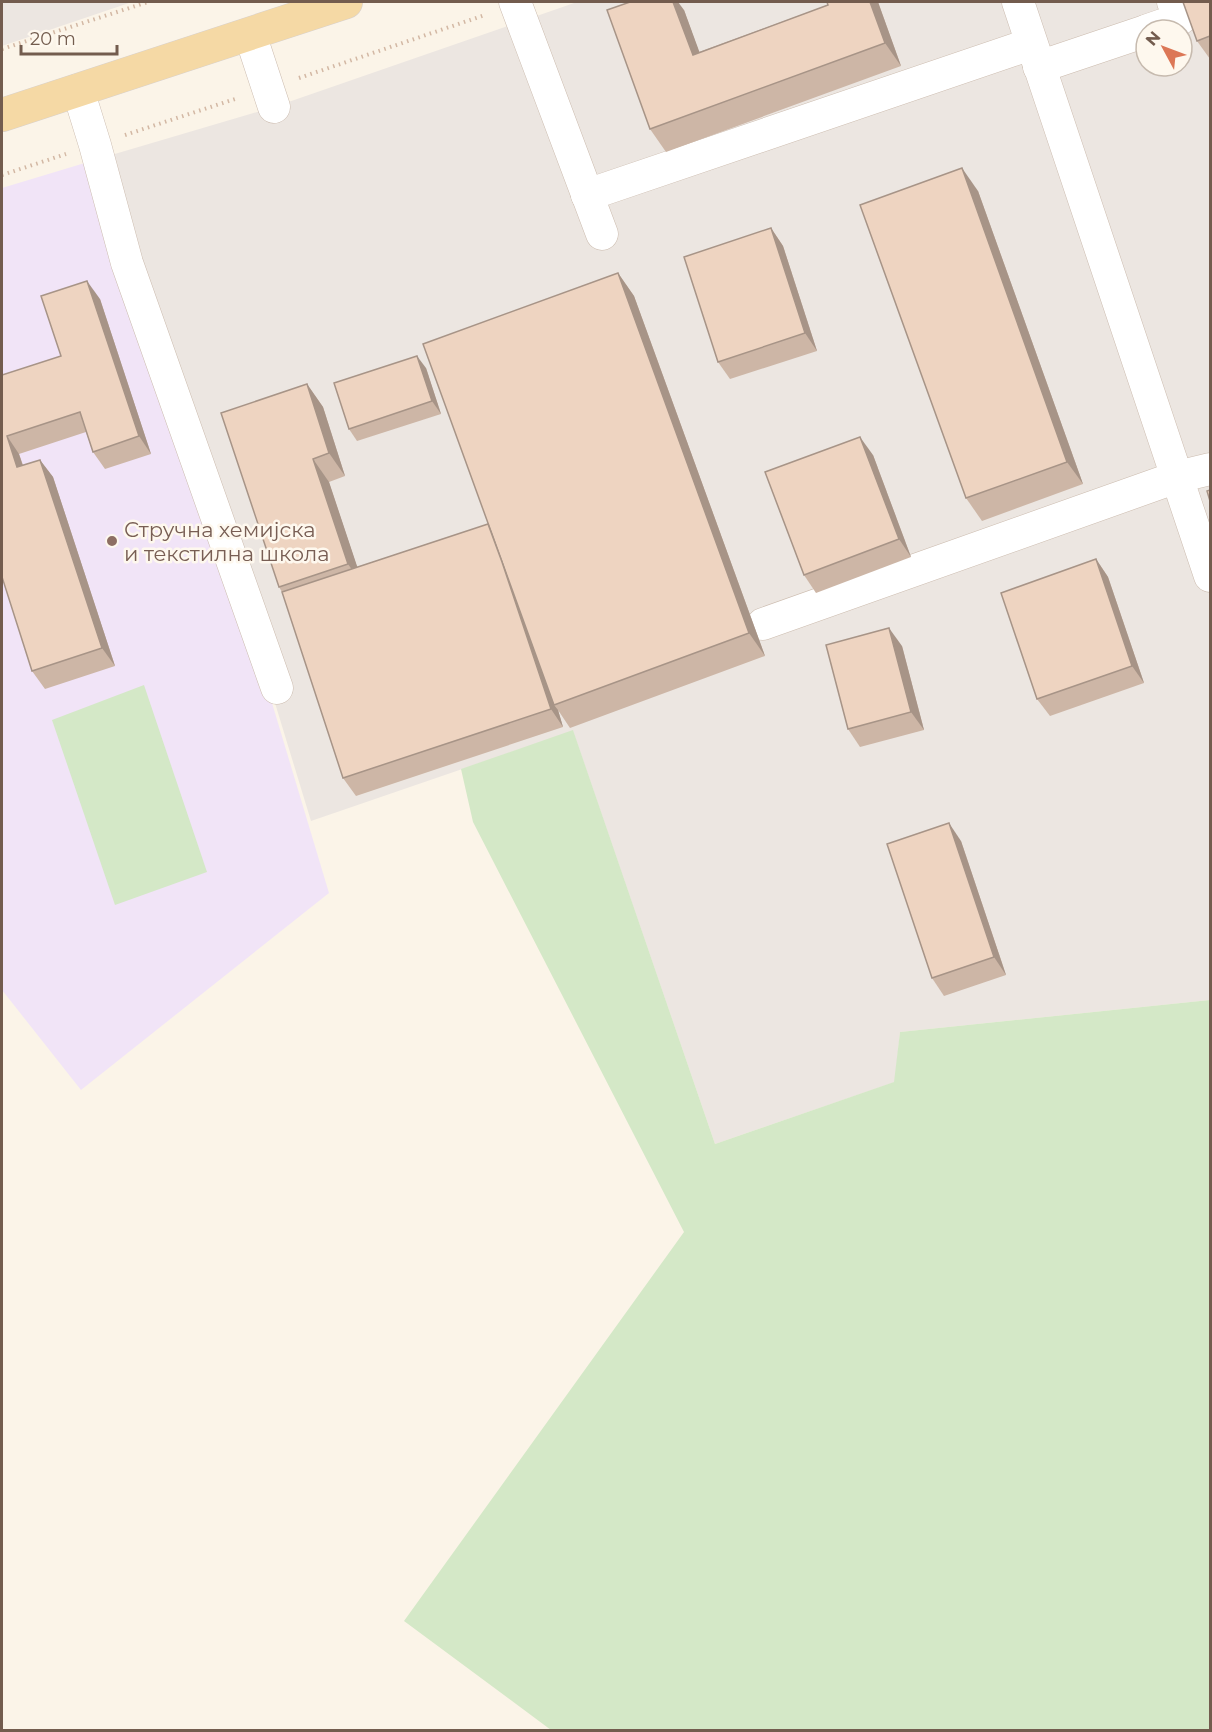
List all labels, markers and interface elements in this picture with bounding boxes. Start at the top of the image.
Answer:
scale bar [21,18,117,56]
north arrow [1134,18,1194,78]
text: N [1142,27,1164,50]
text: 20 m [30,28,76,50]
place label: Стручна хемијска и текстилна школа [124,517,330,566]
marker: Стручна хемијска и текстилна школа [105,534,119,548]

